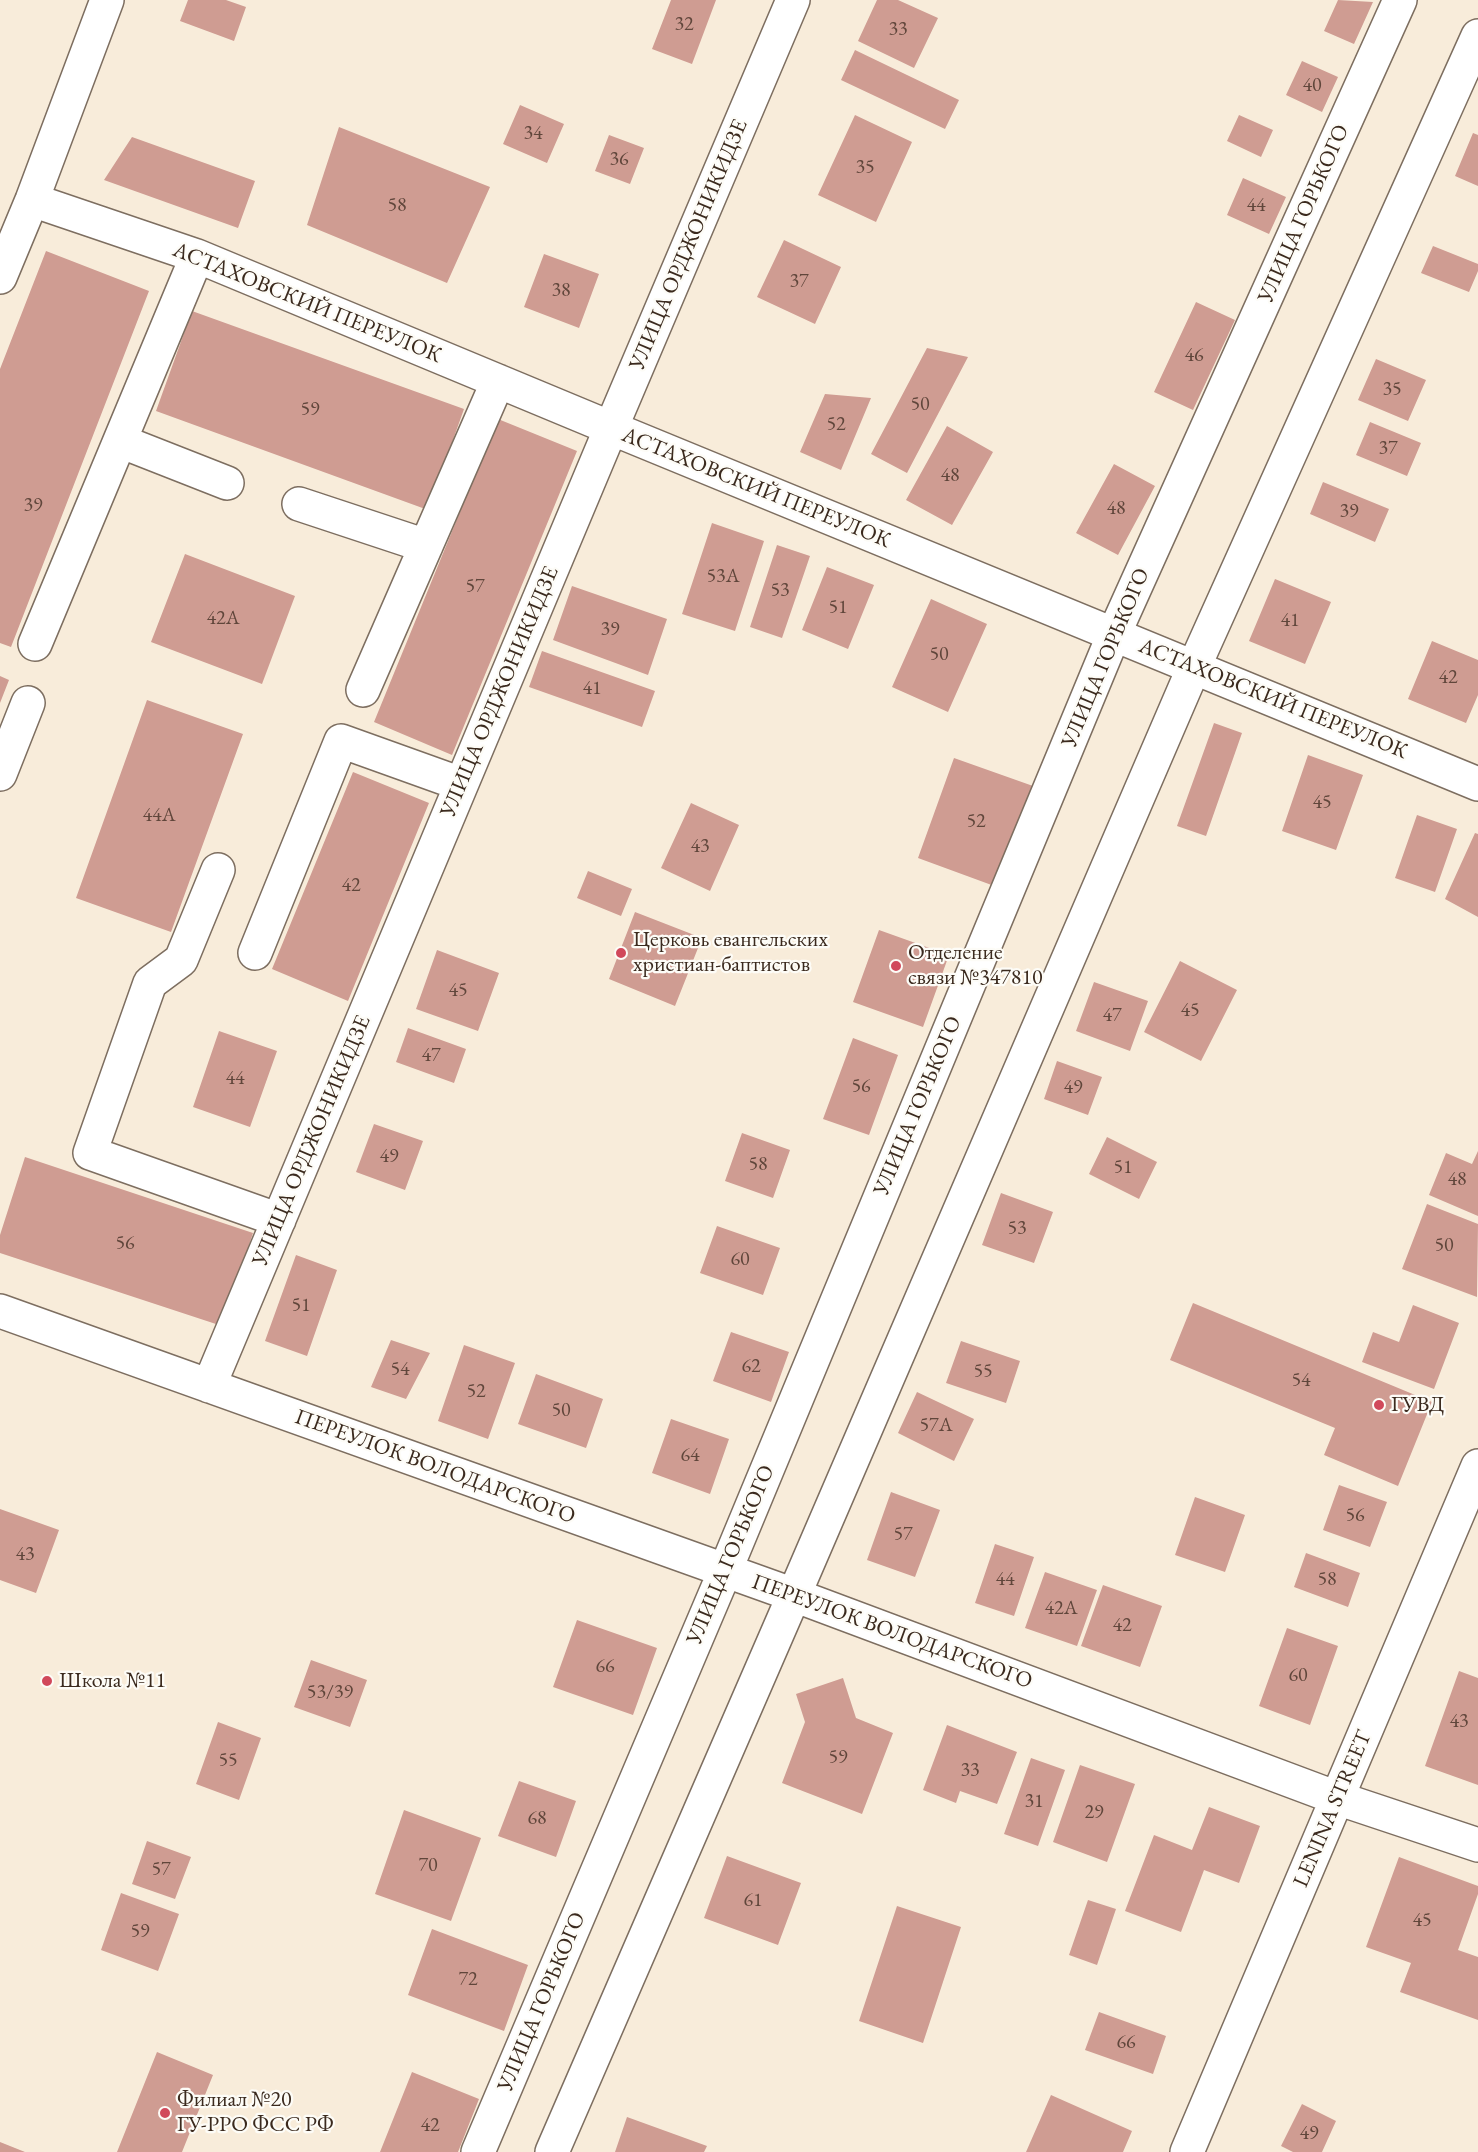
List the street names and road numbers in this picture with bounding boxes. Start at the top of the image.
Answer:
street label: УЛИЦА ОРДЖОНИКИДЗЕ [624,116,754,374]
street label: УЛИЦА ГОРЬКОГО [1253,121,1355,307]
street label: АСТАХОВСКИЙ ПЕРЕУЛОК [169,237,445,369]
street label: АСТАХОВСКИЙ ПЕРЕУЛОК [618,422,894,554]
street label: УЛИЦА ОРДЖОНИКИДЗЕ [435,563,565,821]
street label: УЛИЦА ГОРЬКОГО [1056,564,1156,752]
street label: АСТАХОВСКИЙ ПЕРЕУЛОК [1135,633,1411,765]
street label: УЛИЦА ОРДЖОНИКИДЗЕ [247,1012,377,1270]
street label: УЛИЦА ГОРЬКОГО [868,1012,968,1200]
street label: ПЕРЕУЛОК ВОЛОДАРСКОГО [291,1404,579,1530]
street label: УЛИЦА ГОРЬКОГО [681,1461,781,1649]
street label: ПЕРЕУЛОК ВОЛОДАРСКОГО [748,1569,1036,1695]
street label: LENINA STREET [1288,1727,1378,1891]
street label: УЛИЦА ГОРЬКОГО [492,1908,592,2096]

